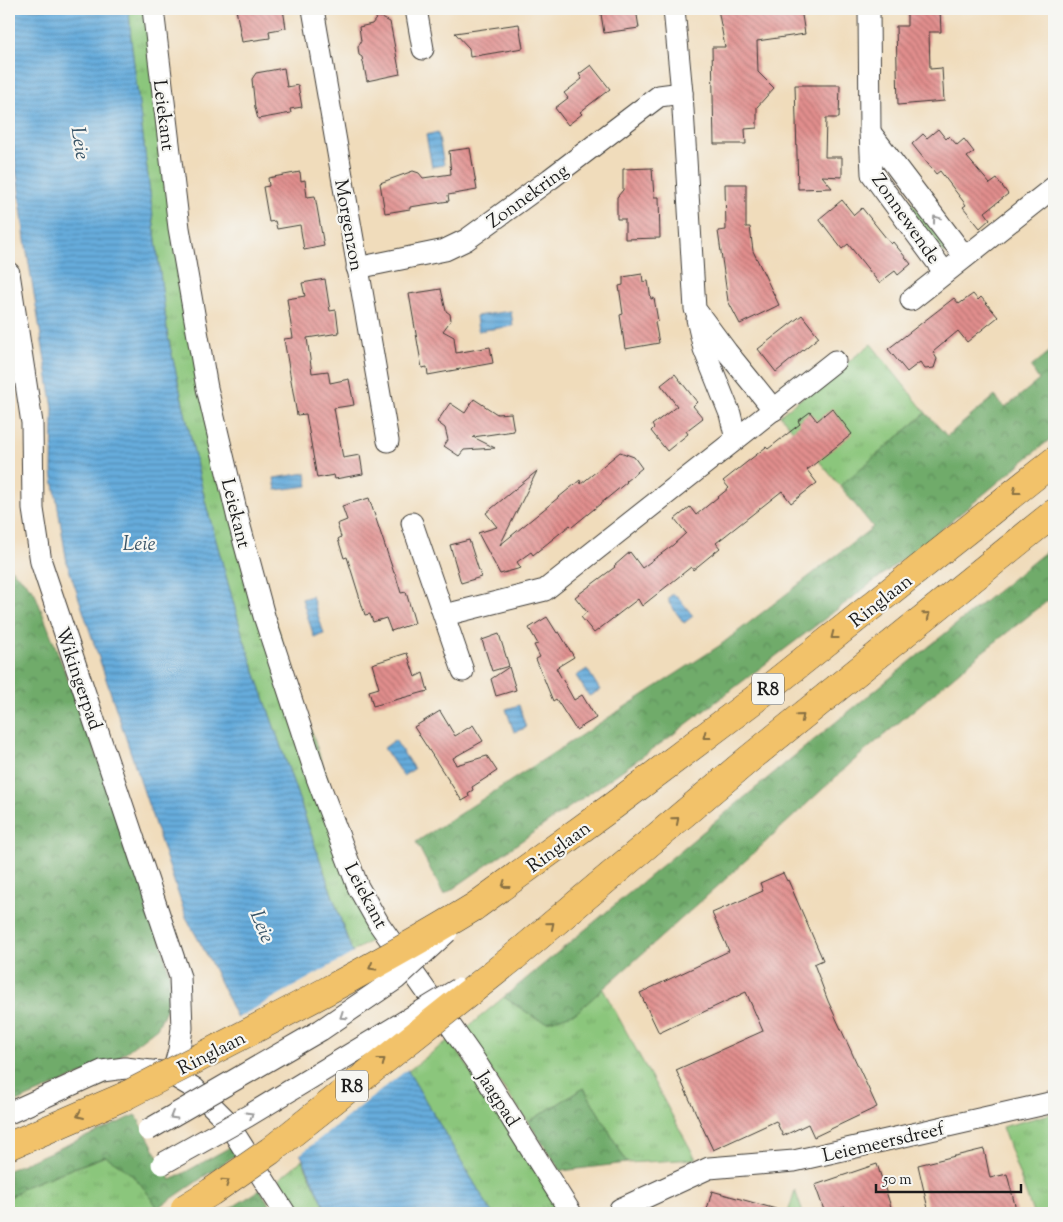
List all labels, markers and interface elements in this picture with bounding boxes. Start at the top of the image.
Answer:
street label: Leiekant [145,78,180,153]
water label: Leie [62,125,95,162]
street label: Zonnekring [482,158,575,236]
street label: Zonnewende [864,169,946,270]
street label: Morgenzon [326,177,369,273]
one-way arrow [933,215,942,224]
street label: Leiekant [213,476,256,552]
one-way arrow [1013,486,1022,494]
water label: Leie [123,531,155,560]
street label: Ringlaan [844,569,919,635]
one-way arrow [921,612,930,620]
street label: Wikingerpad [47,624,108,734]
one-way arrow [831,631,840,639]
road number: R8 [752,674,784,704]
one-way arrow [795,714,804,722]
one-way arrow [702,730,712,739]
street label: Ringlaan [522,816,597,881]
one-way arrow [670,817,679,826]
street label: Leiekant [336,858,394,934]
one-way arrow [501,879,511,888]
water label: Leie [241,906,280,948]
one-way arrow [546,922,555,931]
one-way arrow [369,961,378,971]
one-way arrow [339,1009,348,1019]
street label: Ringlaan [173,1026,251,1083]
one-way arrow [376,1059,385,1067]
street label: Jaagpad [468,1065,525,1133]
road number: R8 [336,1070,368,1102]
one-way arrow [76,1109,85,1120]
one-way arrow [169,1110,178,1120]
one-way arrow [245,1111,254,1121]
street label: Leiemeersdreef [820,1116,949,1171]
scale bar [876,1162,1020,1194]
text: 50 m [882,1170,912,1191]
one-way arrow [220,1179,230,1188]

